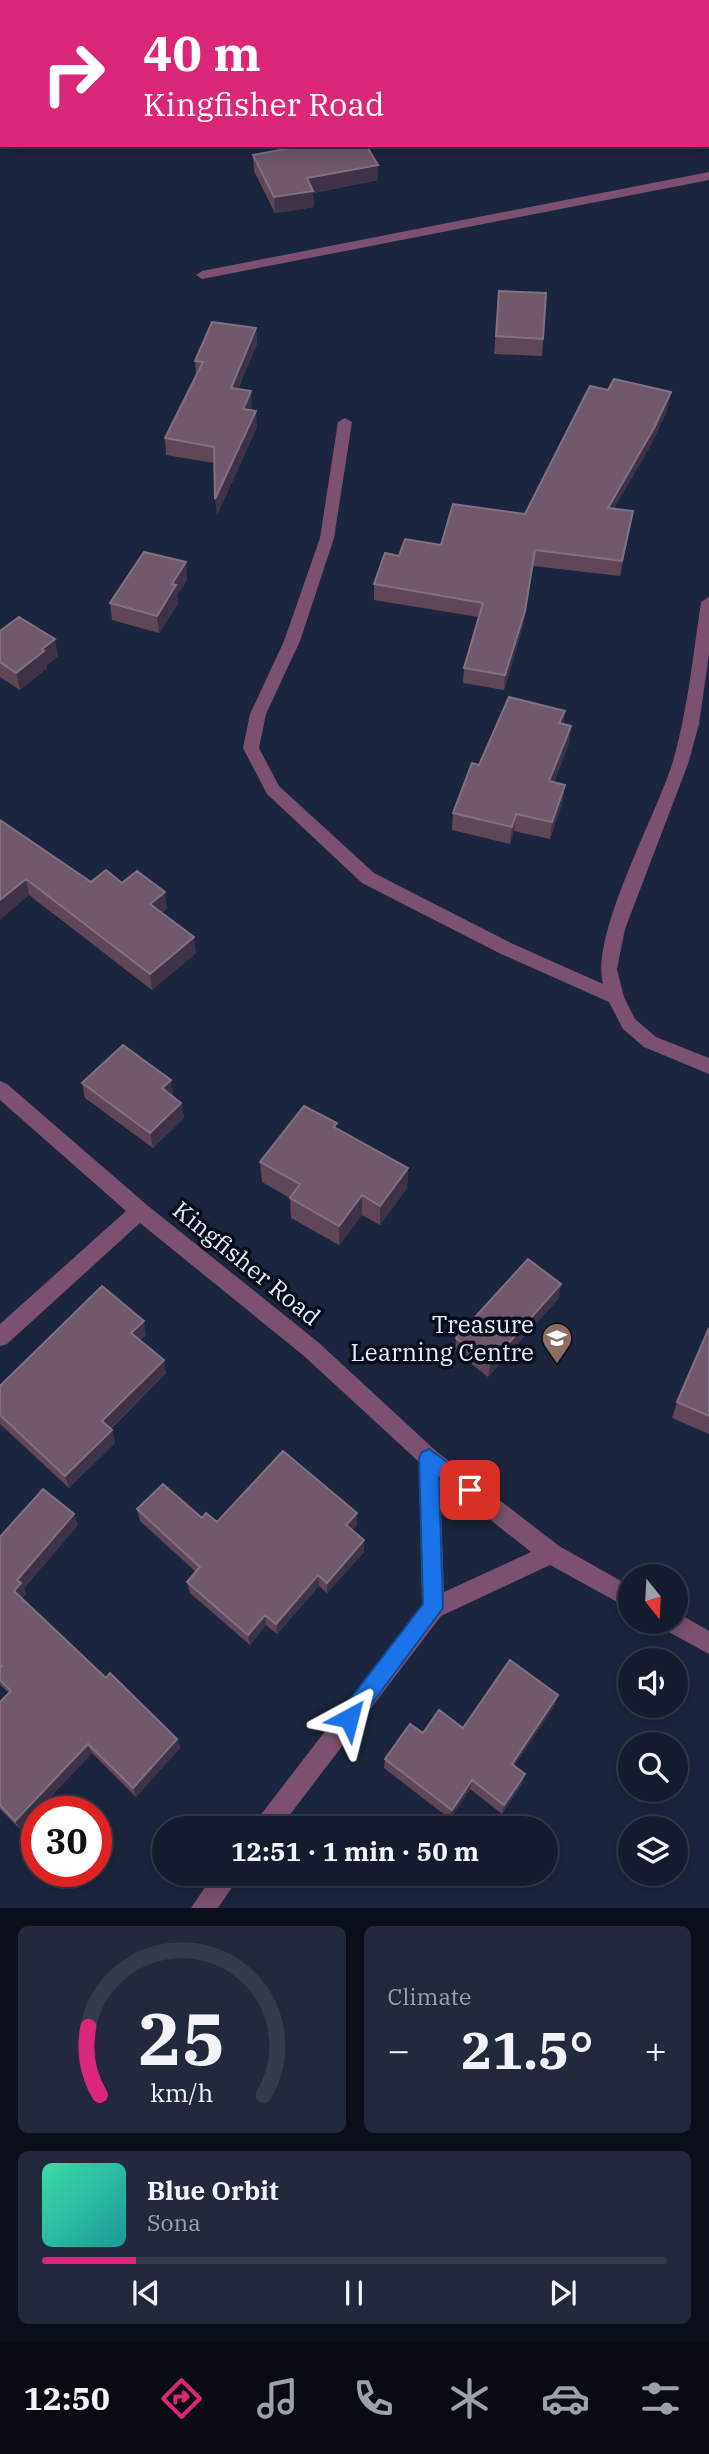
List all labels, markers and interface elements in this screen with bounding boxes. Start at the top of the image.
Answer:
text: 40 m [143,21,261,84]
icon: right [28,28,119,119]
text: Kingfisher Road [143,83,384,125]
street label: Kingfisher Road [167,1194,327,1332]
place label: Treasure Learning Centre [351,1308,534,1368]
school or university icon: Treasure Learning Centre [540,1321,574,1365]
pin [440,1460,500,1520]
icon: arrive [451,1471,489,1509]
north arrow [618,1564,688,1634]
map controls [618,1564,688,1886]
button: sound [618,1648,688,1718]
position arrow [312,1681,386,1755]
button: search [618,1732,688,1802]
speed limit sign: 30 [21,1796,112,1887]
button: layers [618,1816,688,1886]
text: 12:51 · 1 min · 50 m [231,1834,479,1868]
text: Climate [388,1981,471,2011]
text: 25 [138,1991,225,2086]
text: 21.5° [461,2016,594,2083]
text: − [388,2025,410,2074]
text: + [644,2025,667,2074]
text: km/h [150,2076,213,2109]
text: Blue Orbit [147,2173,279,2207]
text: Sona [147,2207,201,2237]
icon: previous [127,2274,165,2312]
icon: pause [335,2274,373,2312]
icon: next [544,2274,582,2312]
icon: directions [157,2374,206,2423]
icon: music [253,2374,302,2423]
icon: phone [349,2374,398,2423]
icon: climate [445,2374,494,2423]
icon: car [541,2374,590,2423]
icon: filters [636,2374,685,2423]
text: 12:50 [23,2377,110,2419]

